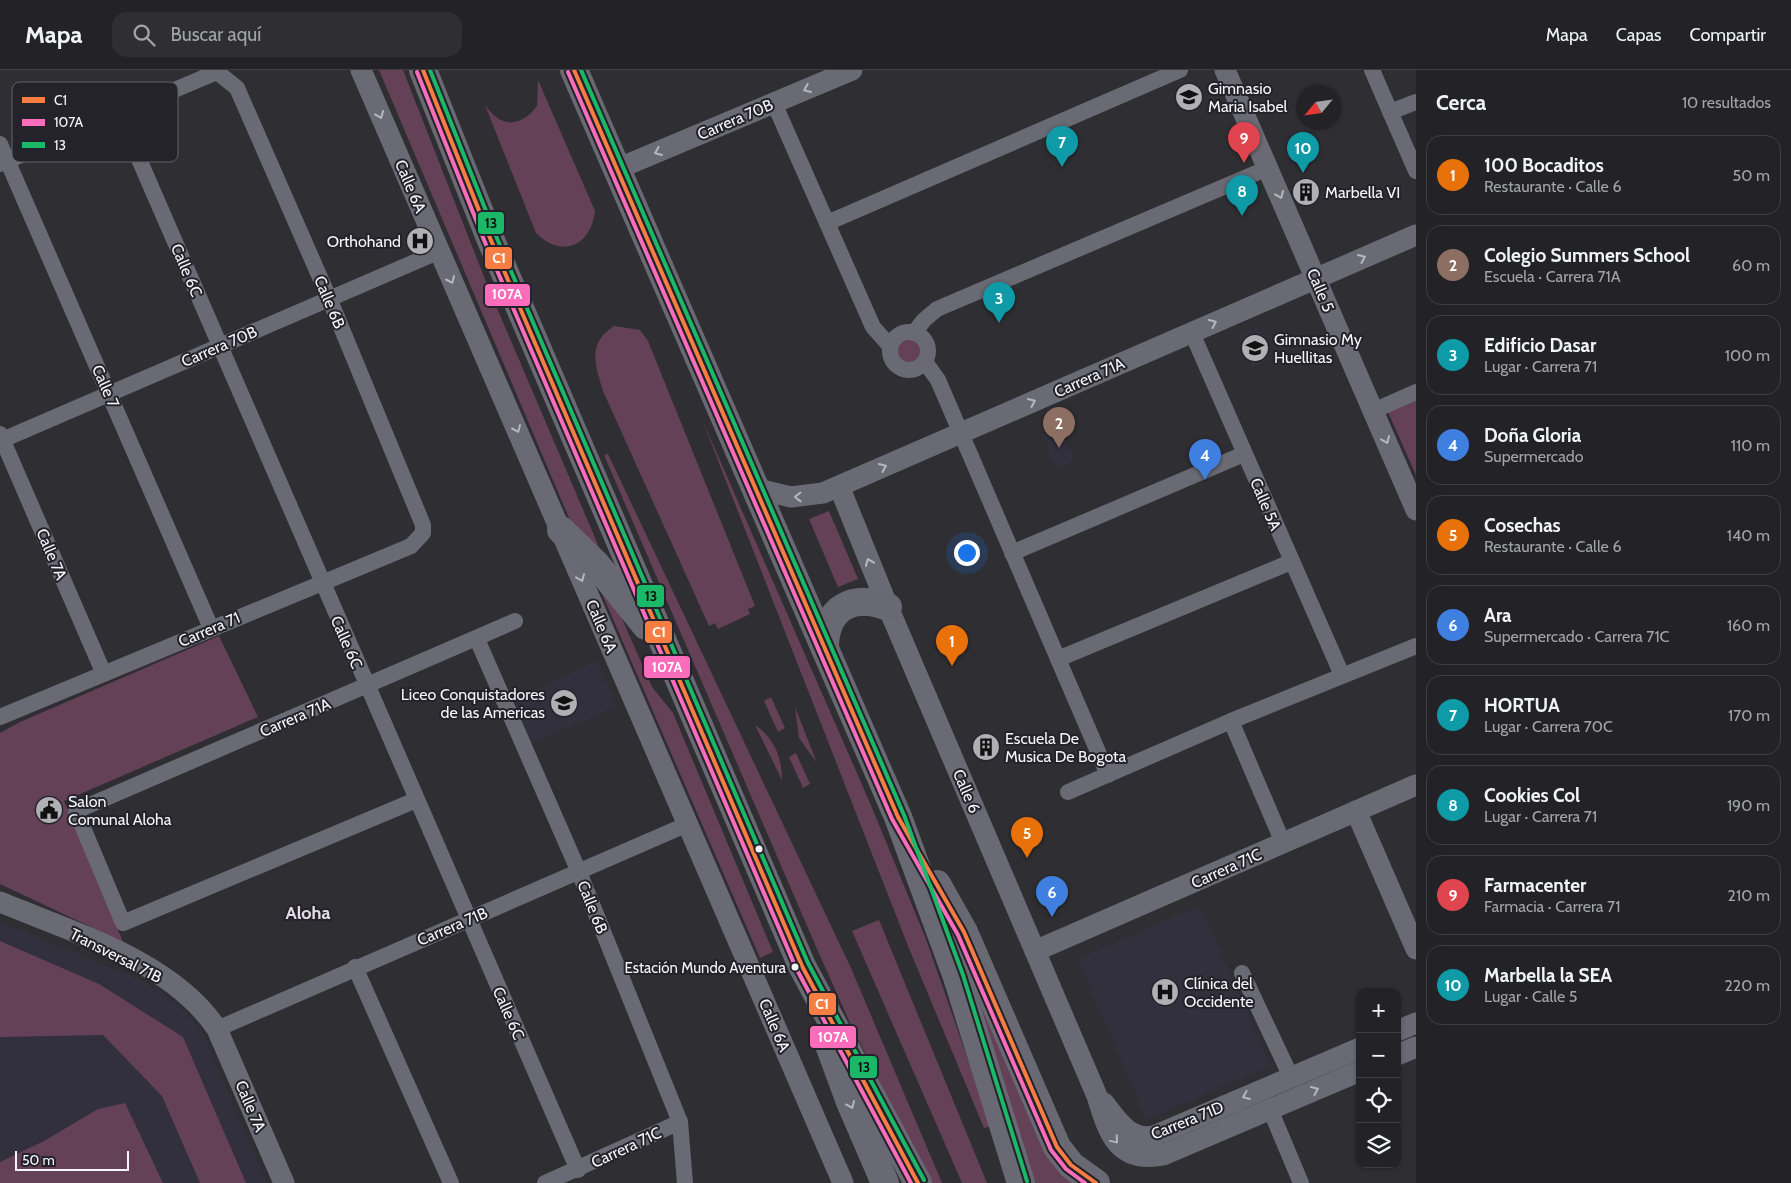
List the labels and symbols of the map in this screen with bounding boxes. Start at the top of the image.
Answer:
place label: Gimnasio Maria Isabel [1208,79,1288,116]
legend [12,82,178,162]
school or university icon: Gimnasio Maria Isabel [1174,82,1204,112]
one-way arrow [804,83,812,93]
north arrow [1296,85,1341,130]
text: C1 [54,91,67,109]
street label: Carrera 70B [694,95,776,144]
one-way arrow [374,110,385,119]
text: 107A [54,113,84,131]
pin: 9 [1228,122,1260,163]
pin: 7 [1046,126,1078,167]
pin: 10 [1287,132,1319,173]
text: 13 [54,136,66,154]
one-way arrow [654,145,663,156]
street label: Calle 6A [391,157,430,216]
pin: 8 [1226,175,1258,216]
building icon: Marbella VI [1291,177,1321,207]
place label: Marbella VI [1325,183,1400,202]
one-way arrow [1273,190,1284,199]
line badge: 13 [477,211,505,235]
text: 13 [485,214,497,232]
hospital icon: Orthohand [405,226,435,256]
place label: Orthohand [327,232,401,251]
street label: Calle 6C [167,241,206,300]
line badge: C1 [484,246,513,270]
text: C1 [492,249,506,267]
one-way arrow [1357,254,1366,265]
street label: Calle 5 [1303,266,1338,315]
street label: Calle 6B [310,273,349,332]
one-way arrow [445,275,455,284]
pin: 3 [983,282,1015,323]
line badge: 107A [484,283,531,307]
text: 107A [492,285,522,303]
one-way arrow [1208,319,1217,330]
street label: Carrera 70B [178,322,260,371]
place label: Gimnasio My Huellitas [1274,330,1362,367]
school or university icon: Gimnasio My Huellitas [1240,333,1270,363]
street label: Carrera 71A [1051,353,1127,401]
street label: Calle 7 [88,362,123,411]
one-way arrow [1027,398,1036,409]
pin: 2 [1043,407,1075,448]
one-way arrow [510,424,521,433]
one-way arrow [1380,435,1391,444]
pin: 4 [1189,439,1221,480]
one-way arrow [878,462,887,473]
street label: Calle 5A [1246,475,1285,533]
one-way arrow [794,491,802,502]
street label: Calle 7A [32,526,71,583]
your location [954,540,980,566]
one-way arrow [865,558,876,567]
one-way arrow [575,573,586,582]
line badge: 13 [636,584,665,608]
text: 13 [645,587,657,605]
street label: Calle 6A [582,597,621,656]
street label: Carrera 71 [176,608,243,651]
street label: Calle 6C [327,613,367,672]
line badge: C1 [644,620,673,644]
text: C1 [652,623,666,641]
pin: 1 [936,625,968,666]
line badge: 107A [643,655,691,679]
text: 107A [652,658,682,676]
place label: Liceo Conquistadores de las Americas [401,685,545,722]
school or university icon: Liceo Conquistadores de las Americas [549,688,579,718]
street label: Carrera 71A [257,694,334,741]
place label: Escuela De Musica De Bogota [1005,729,1126,766]
building icon: Escuela De Musica De Bogota [971,732,1001,762]
street label: Calle 6 [949,766,984,816]
place label: Salon Comunal Aloha [68,792,172,829]
public building icon: Salon Comunal Aloha [34,795,64,825]
pin: 5 [1011,817,1043,858]
unlabelled marker [754,844,764,854]
street label: Carrera 71C [1188,844,1264,892]
pin: 6 [1036,876,1068,917]
street label: Calle 6B [573,878,612,937]
district label: Aloha [286,902,330,924]
street label: Carrera 71B [414,903,491,950]
street label: Transversal 71B [67,924,165,987]
place label: Estación Mundo Aventura [624,959,787,977]
marker: Estación Mundo Aventura [790,962,800,972]
place label: Clínica del Occidente [1184,974,1253,1011]
hospital icon: Clínica del Occidente [1150,977,1180,1007]
street label: Calle 6C [489,984,529,1043]
line badge: C1 [808,992,837,1016]
text: C1 [815,995,829,1013]
street label: Calle 6A [755,996,794,1055]
line badge: 107A [809,1025,857,1049]
text: 107A [818,1028,848,1046]
line badge: 13 [849,1055,878,1079]
text: 13 [858,1058,870,1076]
street label: Calle 7A [231,1078,270,1135]
one-way arrow [1310,1086,1319,1096]
one-way arrow [1242,1090,1251,1101]
street label: Carrera 71D [1148,1097,1226,1144]
one-way arrow [845,1100,856,1109]
street label: Carrera 71C [588,1123,664,1172]
one-way arrow [1110,1134,1118,1143]
scale bar [15,1148,129,1171]

